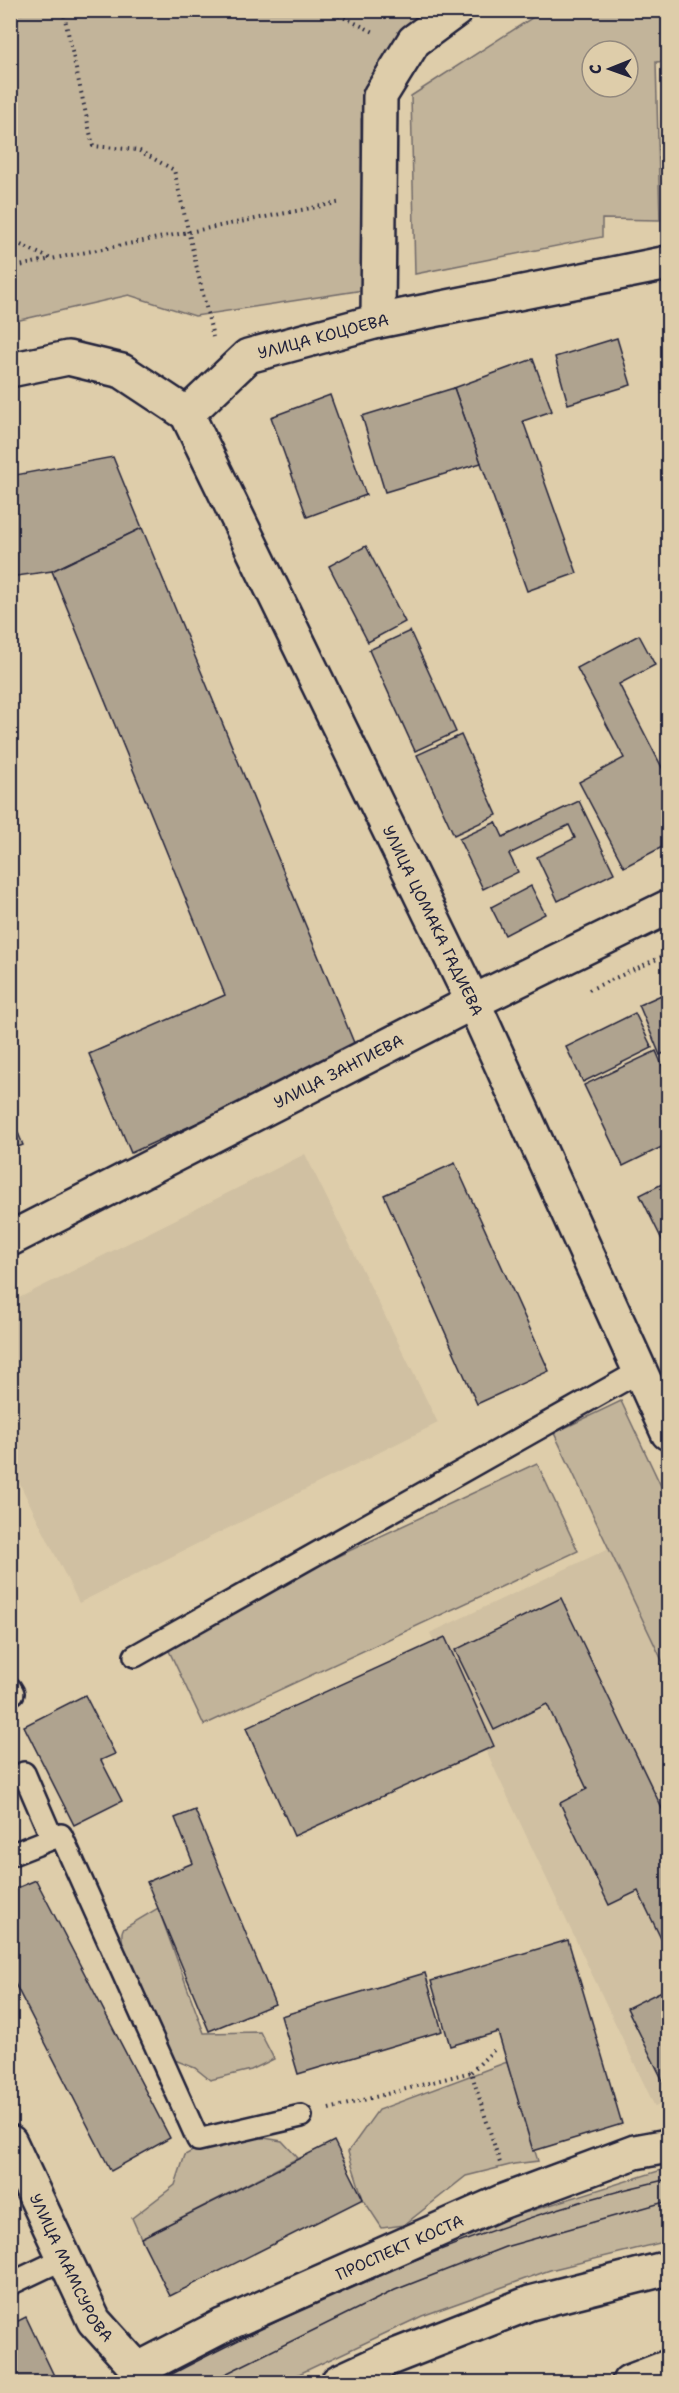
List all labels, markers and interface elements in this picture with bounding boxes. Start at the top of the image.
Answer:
north arrow [580,39,640,99]
text: С [585,64,606,74]
street label: УЛИЦА КОЦОЕВА [255,309,390,363]
street label: УЛИЦА ЦОМАКА ГАДИЕВА [378,822,488,1019]
street label: УЛИЦА ЗАНГИЕВА [270,1029,407,1113]
street label: УЛИЦА МАМСУРОВА [25,2190,118,2346]
street label: ПРОСПЕКТ КОСТА [332,2210,467,2285]

